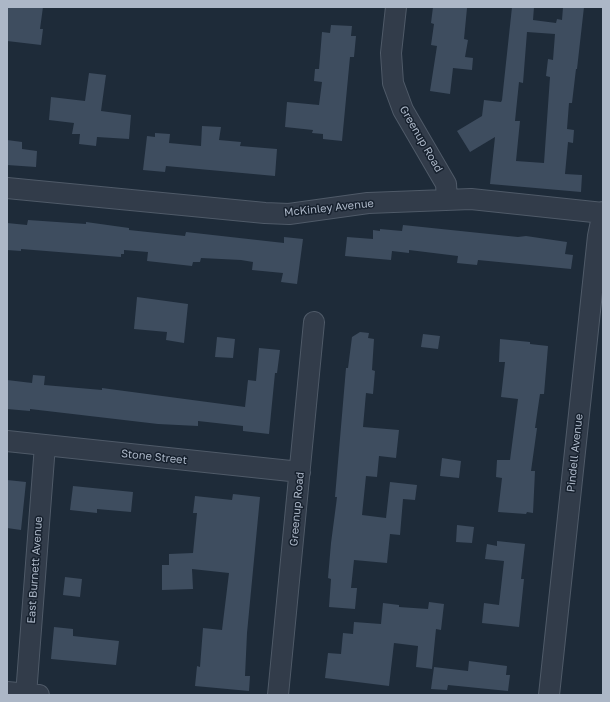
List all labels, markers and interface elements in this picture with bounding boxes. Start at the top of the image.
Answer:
street label: Greenup Road [397,103,445,175]
street label: McKinley Avenue [284,197,374,219]
street label: Pindell Avenue [564,413,586,493]
street label: Stone Street [120,447,188,467]
street label: Greenup Road [287,471,307,547]
street label: East Burnett Avenue [25,516,45,624]

